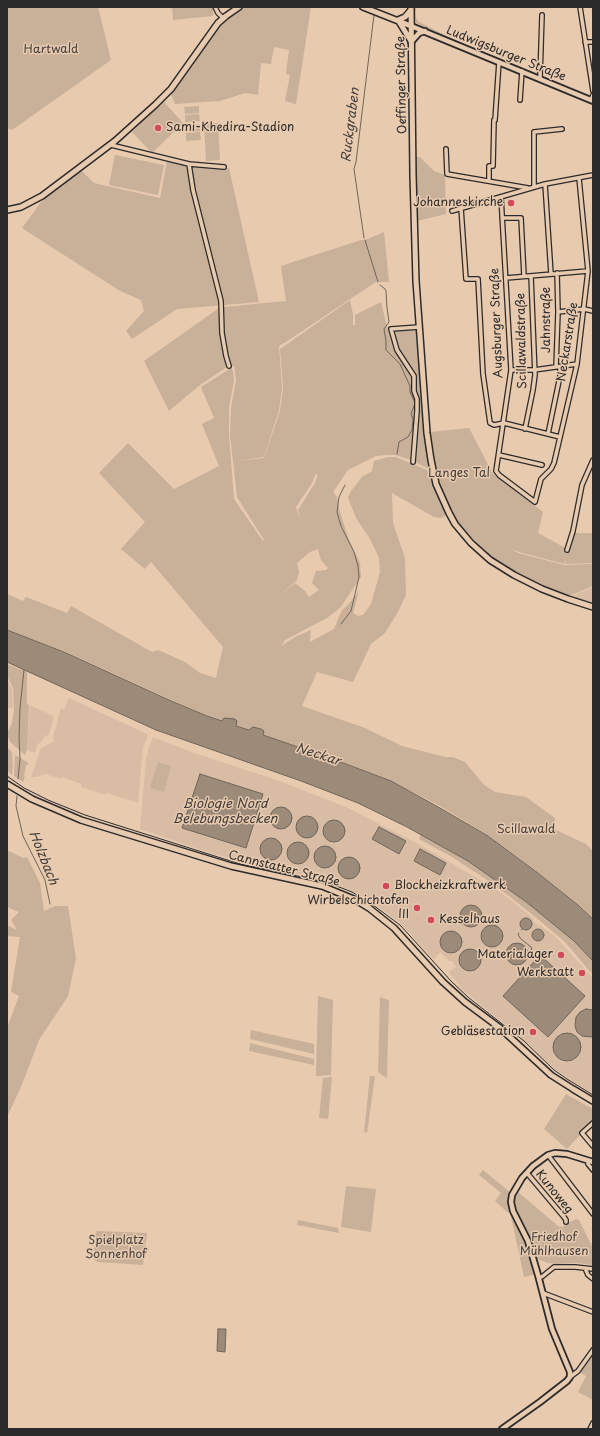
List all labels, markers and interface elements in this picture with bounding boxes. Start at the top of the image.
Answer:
street label: Ludwigsburger Straße [444,23,568,85]
street label: Oeffinger Straße [394,36,410,134]
park label: Hartwald [24,43,78,57]
water label: Ruckgraben [339,87,363,163]
place label: Sami-Khedira-Stadion [166,121,294,135]
marker: Sami-Khedira-Stadion [153,123,163,133]
place label: Johanneskirche [413,196,503,210]
marker: Johanneskirche [506,198,516,208]
street label: Augsburger Straße [488,268,506,378]
street label: Jahnstraße [540,287,554,353]
street label: Scillawaldstraße [514,293,530,389]
street label: Neckarstraße [555,301,581,383]
park label: Langes Tal [428,467,490,481]
water label: Neckar [294,740,342,770]
water label: Biologie Nord Belebungsbecken [173,796,277,827]
park label: Scillawald [497,823,555,837]
water label: Holzbach [25,829,61,887]
street label: Cannstatter Straße [227,848,341,890]
place label: Blockheizkraftwerk [394,879,506,893]
marker: Blockheizkraftwerk [381,881,391,891]
place label: Wirbelschichtofen III [307,894,409,922]
marker: Wirbelschichtofen III [412,903,422,913]
place label: Kesselhaus [439,913,500,927]
marker: Kesselhaus [426,915,436,925]
place label: Materialager [477,948,553,962]
marker: Materialager [556,950,566,960]
place label: Werkstatt [517,966,574,980]
marker: Werkstatt [577,968,587,978]
place label: Gebläsestation [441,1025,525,1039]
marker: Gebläsestation [528,1027,538,1037]
street label: Kunoweg [532,1167,576,1217]
park label: Friedhof Mühlhausen [520,1231,588,1259]
park label: Spielplatz Sonnenhof [85,1234,147,1262]

